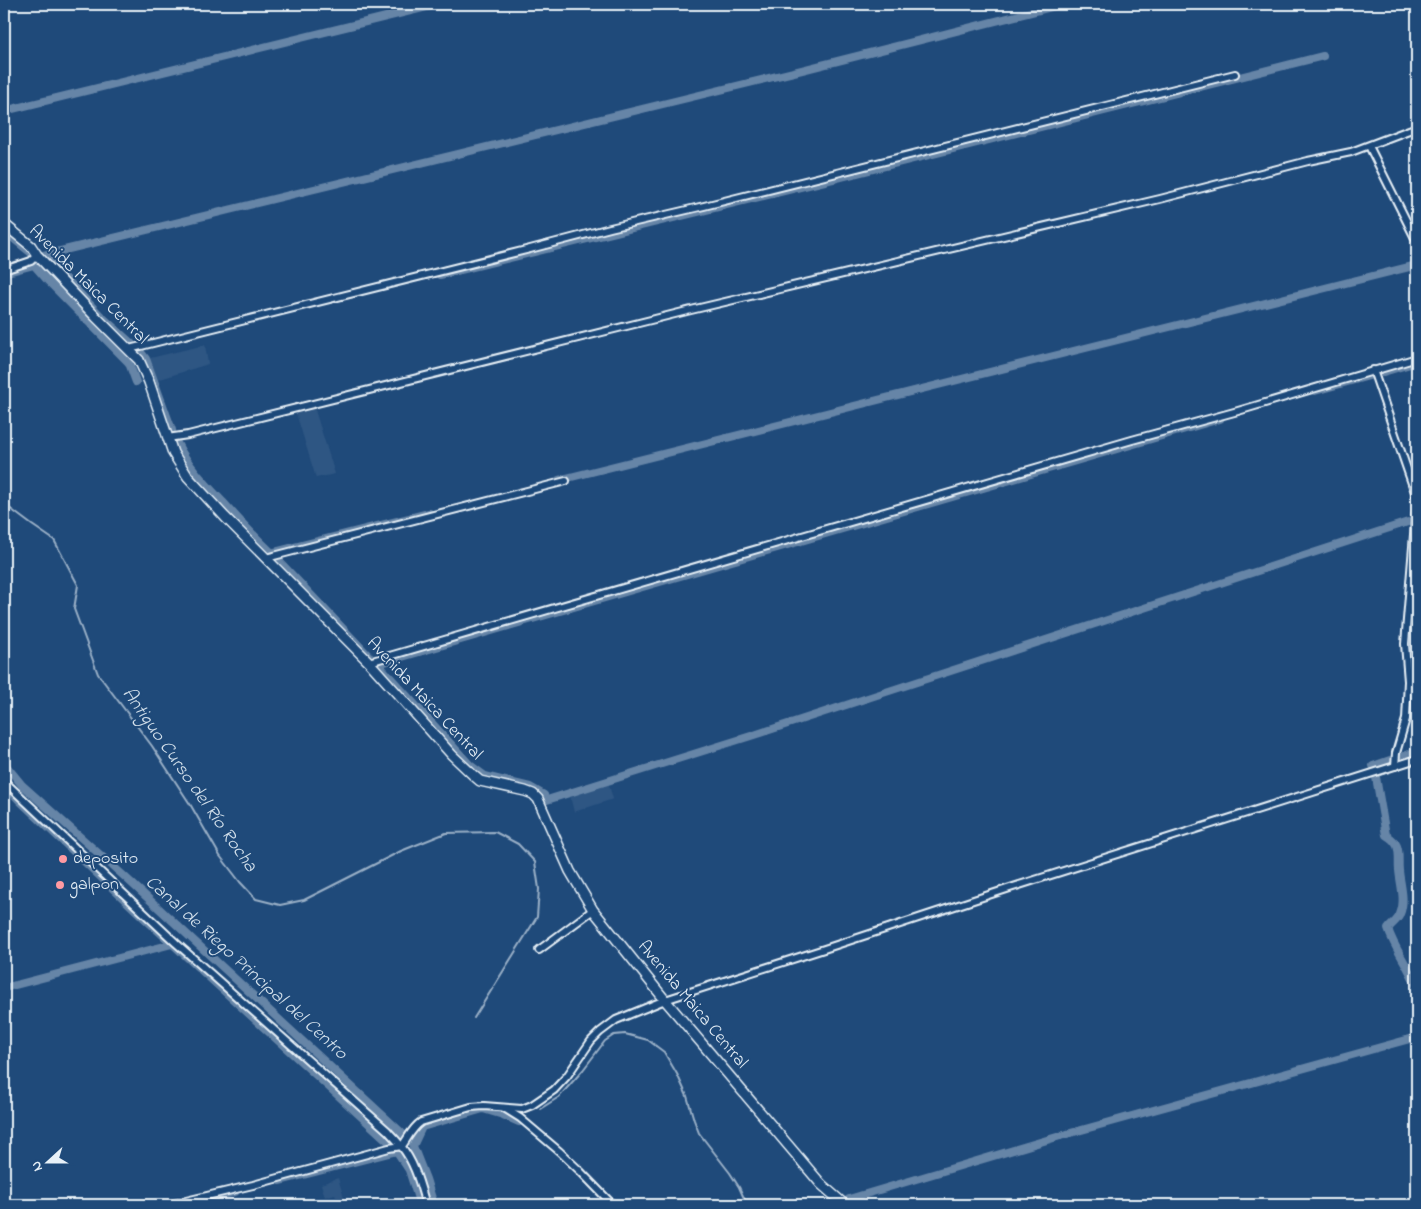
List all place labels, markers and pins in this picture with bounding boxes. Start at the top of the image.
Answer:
place label: deposito [73,846,138,872]
marker: deposito [57,853,69,865]
place label: galpon [69,872,119,899]
marker: galpon [54,879,66,891]

